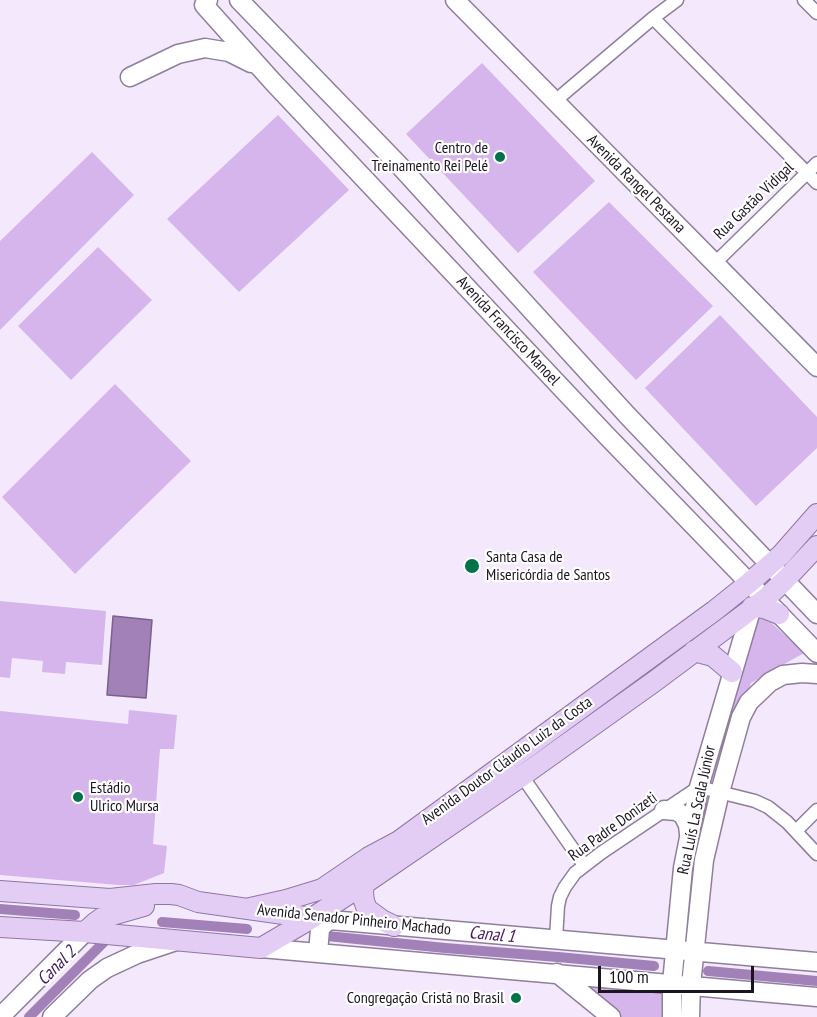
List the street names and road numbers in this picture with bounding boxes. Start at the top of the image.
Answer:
street label: Avenida Rangel Pestana [583,131,689,237]
street label: Rua Gastão Vidigal [710,158,798,244]
street label: Avenida Francisco Manoel [452,272,564,390]
street label: Avenida Doutor Cláudio Luiz da Costa [418,693,596,829]
street label: Rua Luís La Scala Júnior [674,744,720,876]
street label: Rua Padre Donizeti [565,788,661,866]
street label: Avenida Senador Pinheiro Machado [256,900,452,940]

